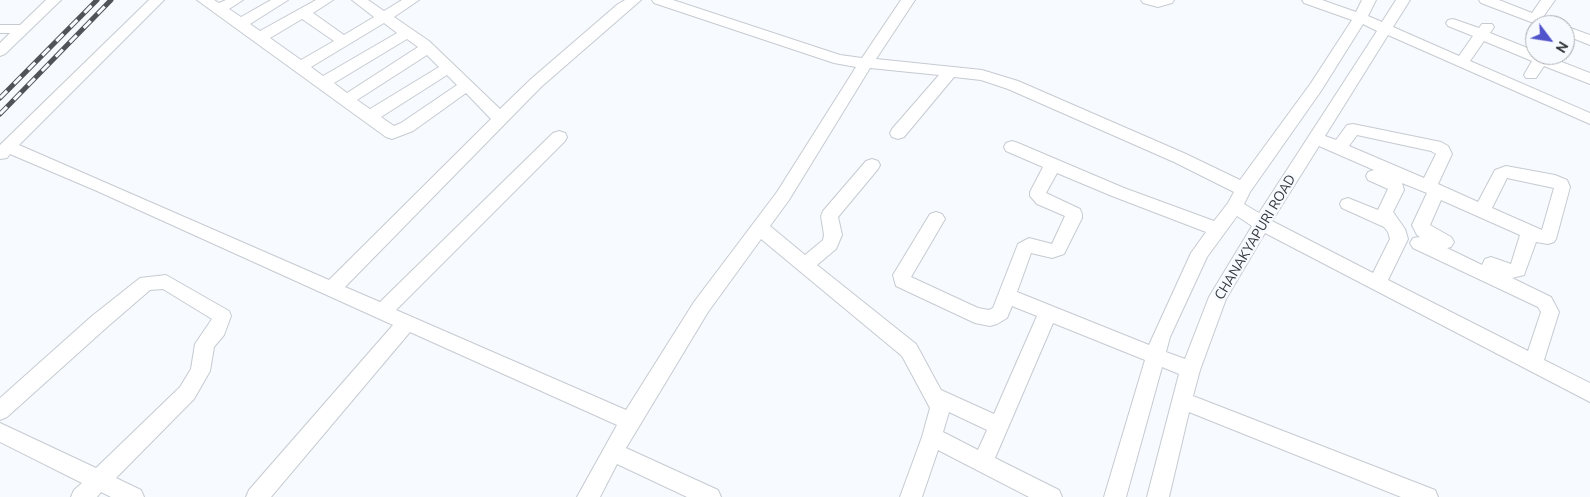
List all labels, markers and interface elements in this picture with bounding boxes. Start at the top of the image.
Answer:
north arrow [1525,15,1575,65]
text: N [1552,39,1572,56]
street label: CHANAKYAPURI ROAD [1211,171,1299,303]

